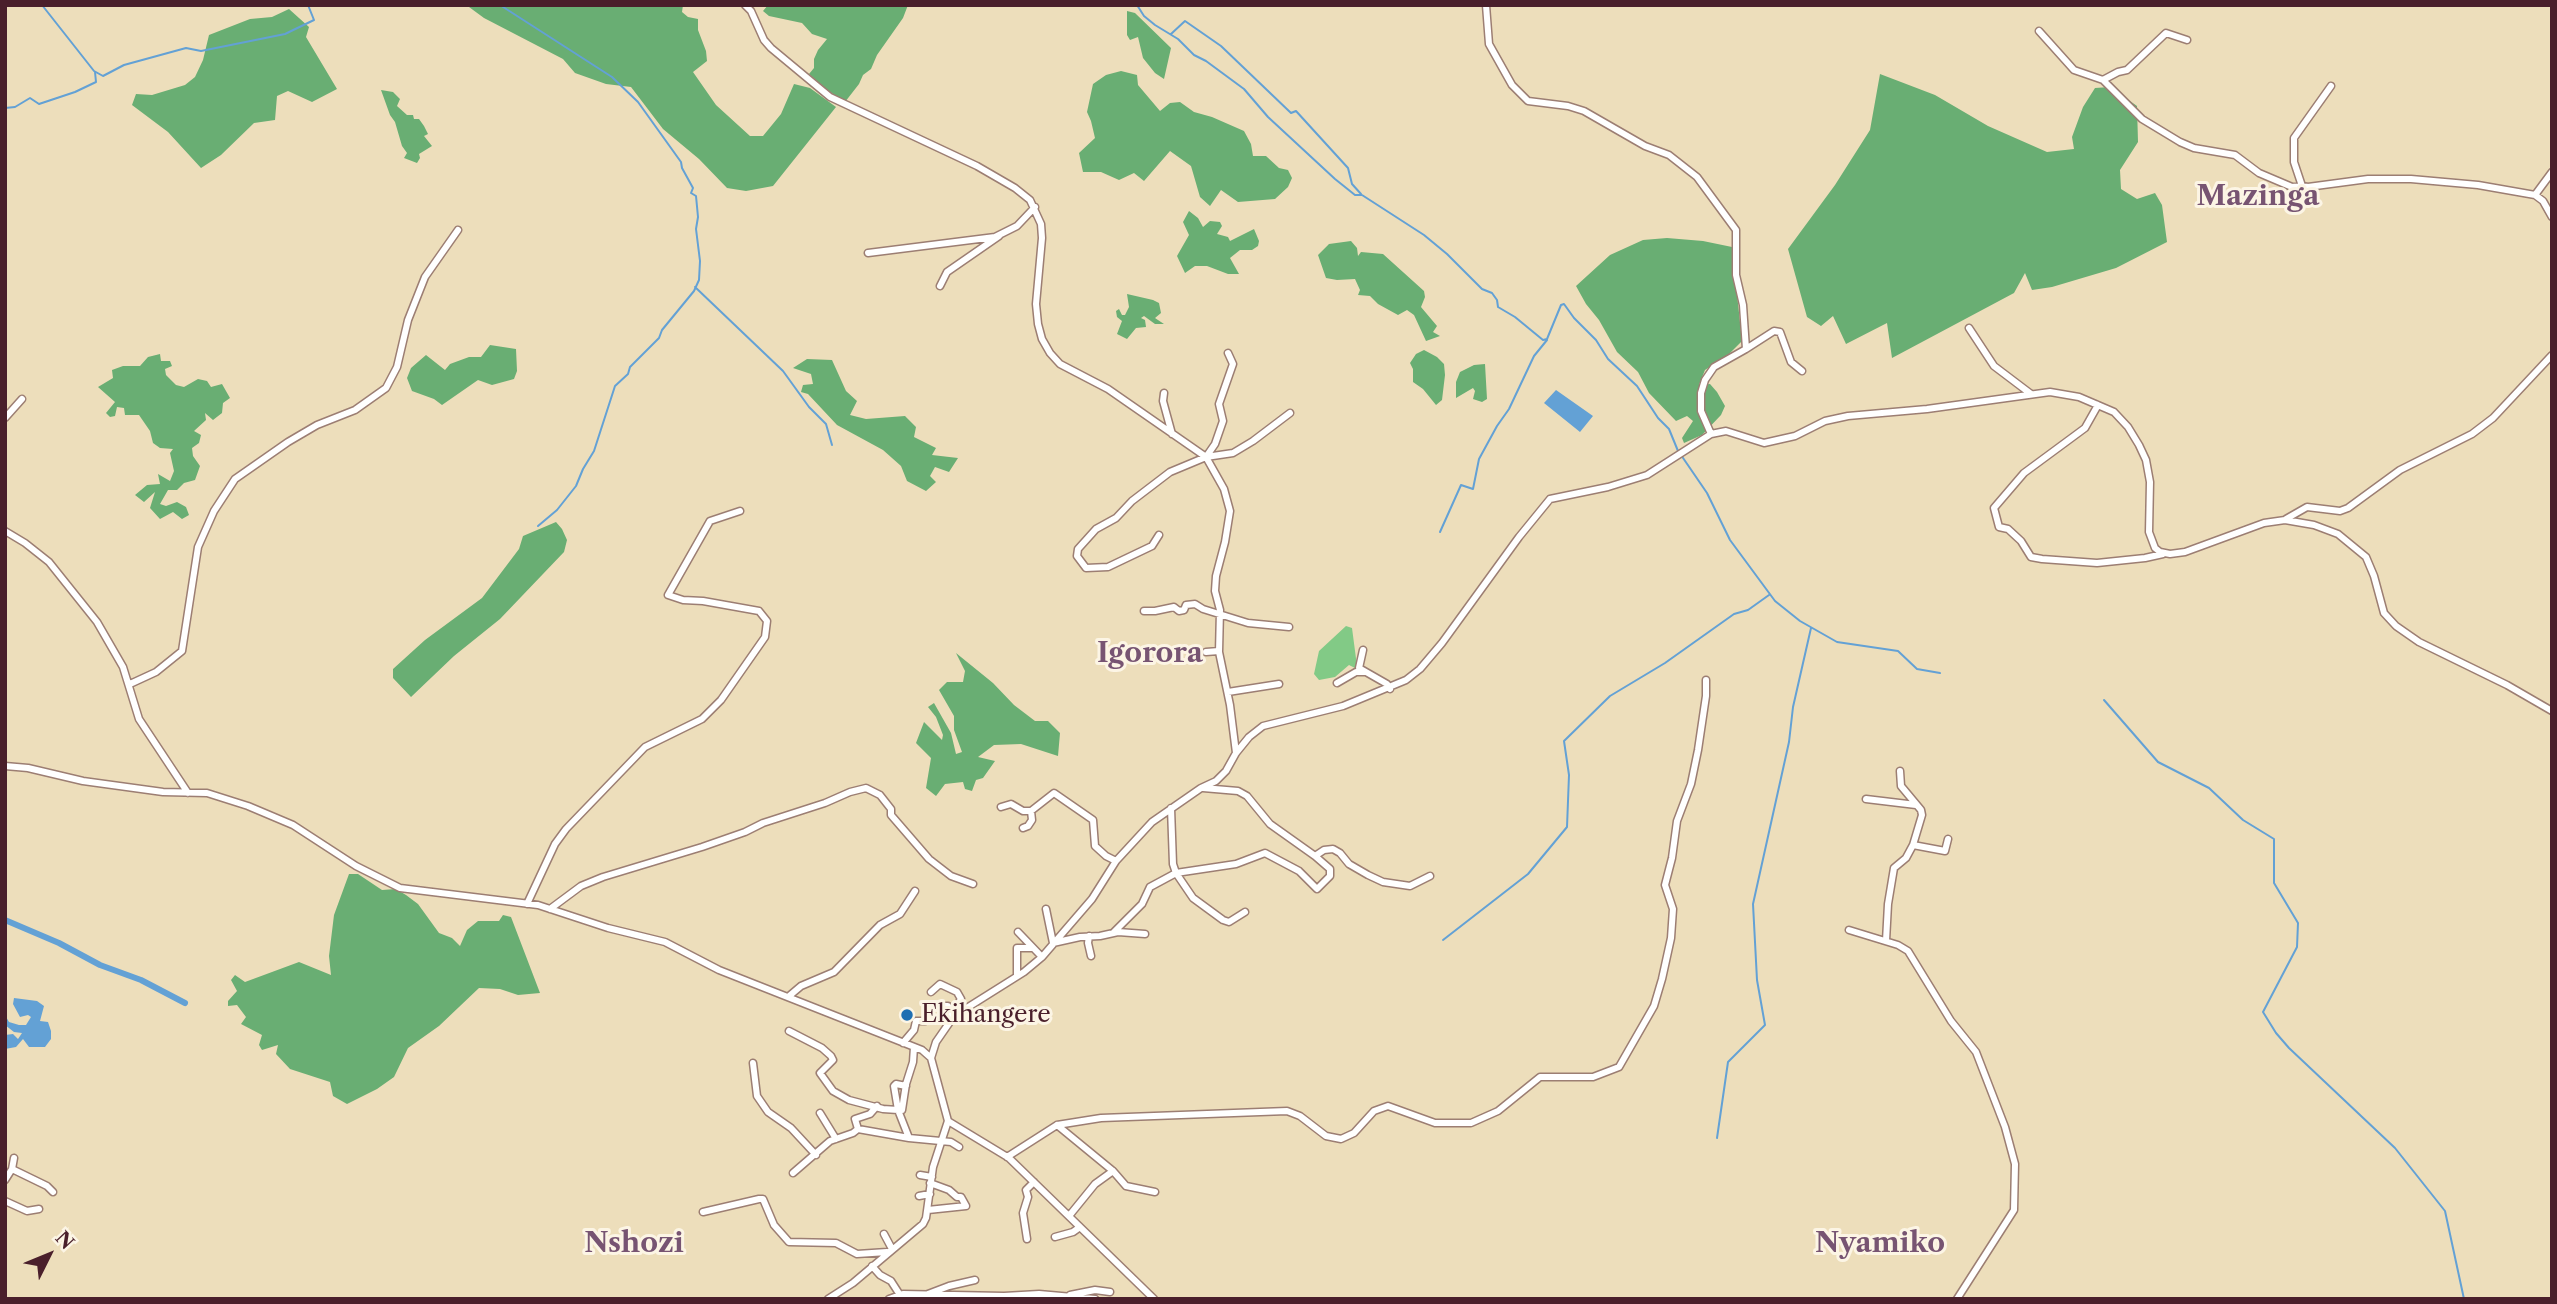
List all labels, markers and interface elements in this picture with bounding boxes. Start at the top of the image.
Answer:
district label: Mazinga [2197,180,2319,214]
district label: Igorora [1097,637,1203,671]
place label: Ekihangere [921,1001,1051,1029]
marker: Ekihangere [899,1007,915,1023]
north arrow [14,1220,84,1290]
text: N [51,1226,79,1254]
district label: Nshozi [584,1227,684,1261]
district label: Nyamiko [1815,1227,1945,1261]

